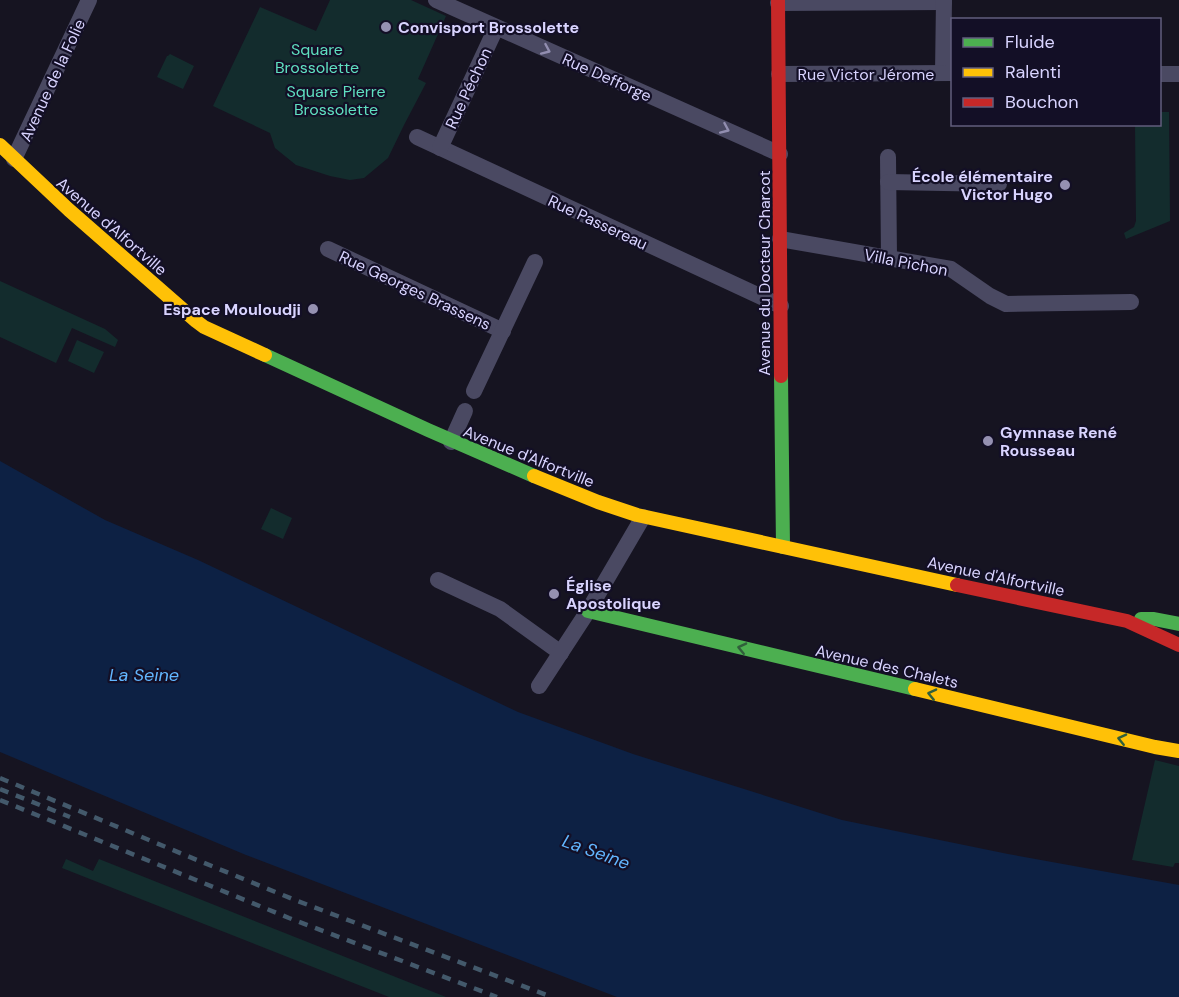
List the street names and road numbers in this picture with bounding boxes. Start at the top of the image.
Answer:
street label: Avenue de la Folie [15,16,90,145]
street label: Rue Péchon [441,44,496,132]
street label: Rue Defforge [559,48,655,106]
street label: Rue Victor Jérome [798,64,934,85]
street label: Avenue du Docteur Charcot [754,170,775,376]
street label: Avenue d'Alfortville [52,173,171,280]
street label: Rue Passereau [545,190,651,255]
street label: Villa Pichon [862,244,950,281]
street label: Rue Georges Brassens [336,246,494,335]
street label: Avenue d'Alfortville [460,421,598,492]
street label: Avenue d'Alfortville [925,552,1066,601]
street label: Avenue des Chalets [813,640,960,693]

